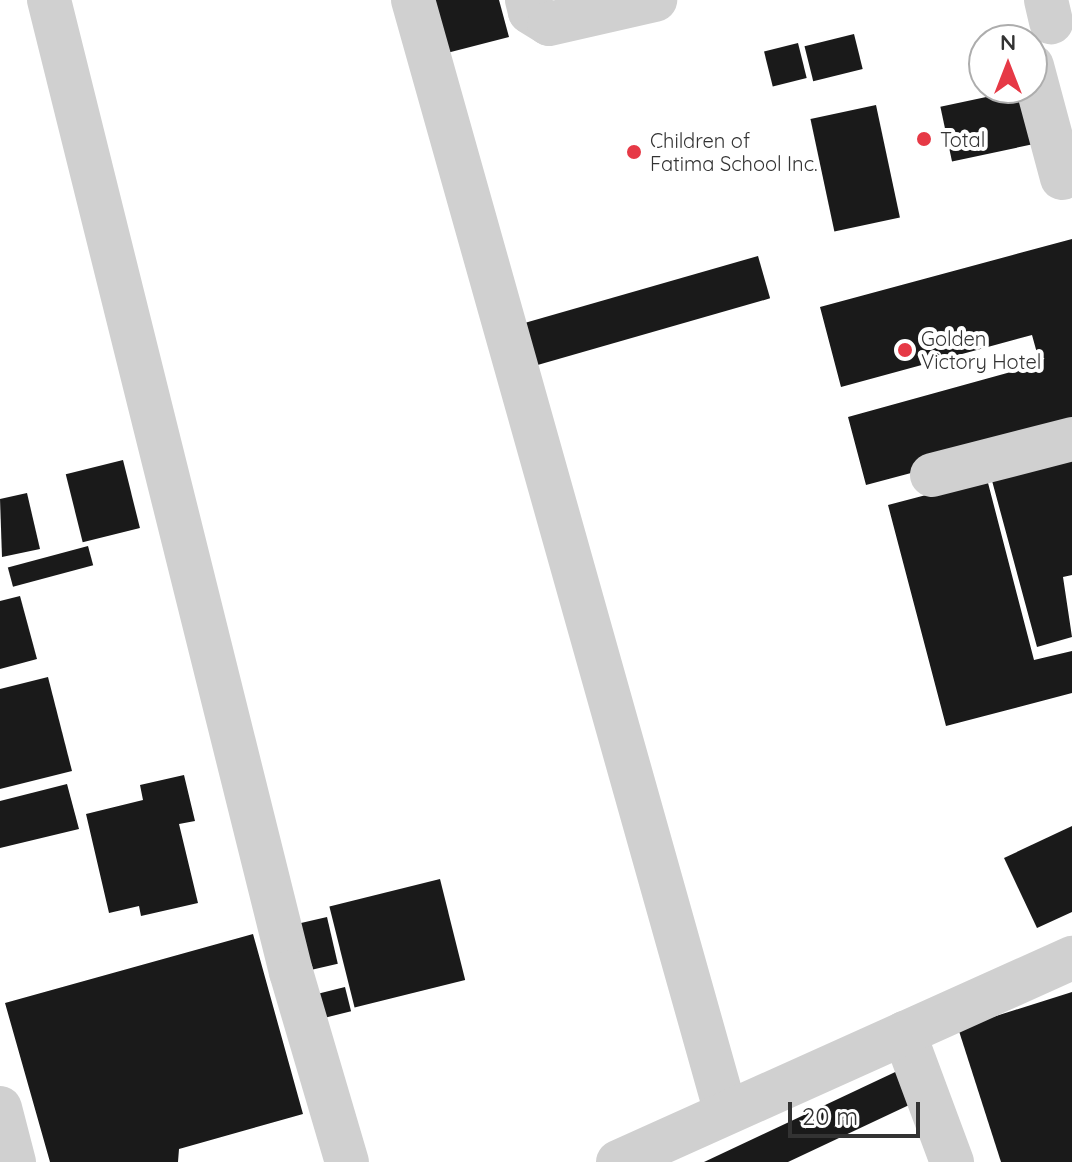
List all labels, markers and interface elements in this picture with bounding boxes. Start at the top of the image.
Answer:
north arrow [968,24,1048,104]
text: N [1000,28,1016,56]
place label: Total [940,127,985,151]
place label: Children of Fatima School Inc. [650,128,818,175]
marker: Total [915,130,933,148]
marker: Children of Fatima School Inc. [625,143,643,161]
place label: Golden Victory Hotel [921,326,1041,373]
marker: Golden Victory Hotel [896,341,914,359]
scale bar [792,1086,924,1136]
text: 20 m [802,1101,858,1131]

